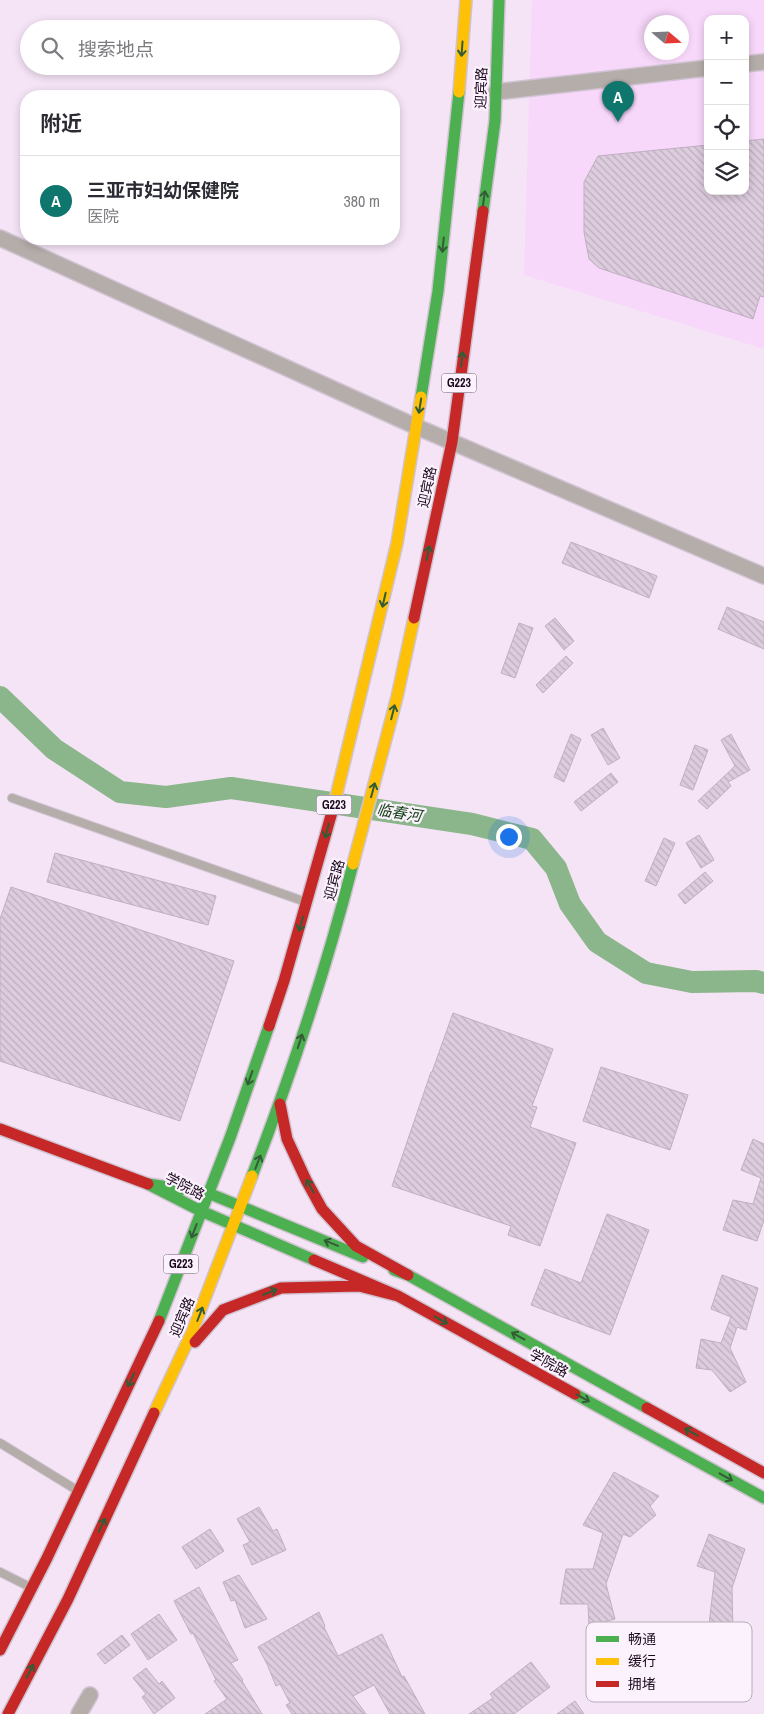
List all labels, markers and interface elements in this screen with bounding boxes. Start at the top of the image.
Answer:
north arrow [644,15,689,60]
map controls [704,15,749,195]
button: + [704,15,749,60]
search box [20,20,400,75]
icon: search [38,34,66,62]
text: 搜索地点 [78,36,154,62]
one-way arrow [457,40,467,56]
button: − [704,60,749,105]
street label: 迎宾路 [471,67,491,109]
pin: A [602,81,634,122]
button: locate [704,105,749,150]
text: 附近 [40,109,82,138]
button: layers [704,150,749,195]
text: 三亚市妇幼保健院 [87,177,239,203]
text: A [51,190,61,212]
text: 380 m [344,190,380,212]
one-way arrow [480,191,490,207]
text: 医院 [87,205,119,227]
one-way arrow [438,237,448,253]
one-way arrow [458,352,468,368]
road number: G223 [442,373,476,392]
one-way arrow [415,398,425,414]
street label: 迎宾路 [414,465,440,509]
one-way arrow [424,546,433,562]
one-way arrow [379,592,388,608]
one-way arrow [389,705,398,721]
one-way arrow [369,783,379,799]
road number: G223 [316,796,352,814]
water label: 临春河 [375,799,426,827]
one-way arrow [322,823,331,839]
your location [496,824,522,850]
street label: 迎宾路 [320,857,348,903]
one-way arrow [295,915,305,931]
one-way arrow [296,1033,306,1049]
one-way arrow [245,1070,255,1086]
one-way arrow [254,1155,263,1170]
street label: 学院路 [162,1168,208,1204]
one-way arrow [304,1179,314,1194]
one-way arrow [189,1222,198,1238]
one-way arrow [324,1238,339,1248]
road number: G223 [164,1254,198,1274]
one-way arrow [262,1287,277,1296]
street label: 迎宾路 [166,1294,198,1340]
one-way arrow [195,1307,205,1322]
one-way arrow [433,1315,448,1325]
one-way arrow [512,1331,526,1341]
street label: 学院路 [526,1345,572,1381]
one-way arrow [126,1372,136,1387]
one-way arrow [575,1394,590,1404]
one-way arrow [684,1427,698,1437]
one-way arrow [718,1472,732,1482]
one-way arrow [98,1518,107,1533]
legend [586,1622,752,1702]
text: 畅通 [628,1630,656,1648]
text: 缓行 [628,1652,656,1670]
one-way arrow [25,1663,35,1678]
text: 拥堵 [628,1675,656,1693]

